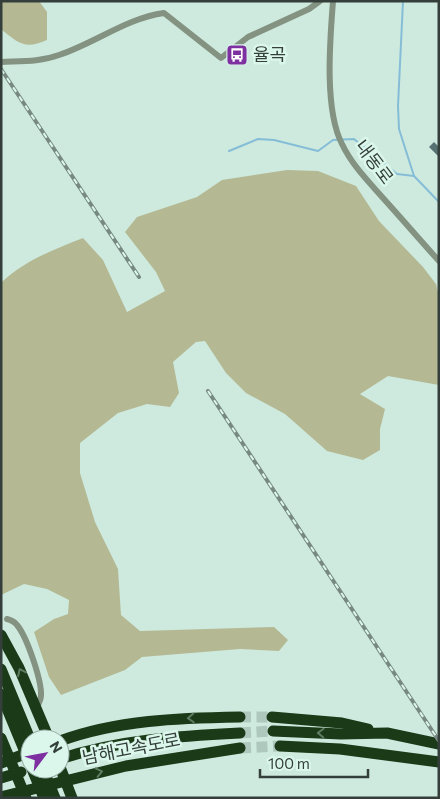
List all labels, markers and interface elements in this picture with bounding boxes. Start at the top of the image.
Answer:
bus stop icon: 율곡 [225,43,249,67]
place label: 율곡 [253,43,286,65]
street label: 내동로 [351,135,399,188]
one-way arrow [17,668,27,677]
one-way arrow [187,713,194,723]
street label: 남해고속도로 [80,728,182,768]
one-way arrow [317,728,324,738]
north arrow [20,729,70,779]
text: N [46,738,66,756]
scale bar [260,746,368,778]
text: 100 m [268,754,310,772]
one-way arrow [95,768,104,778]

